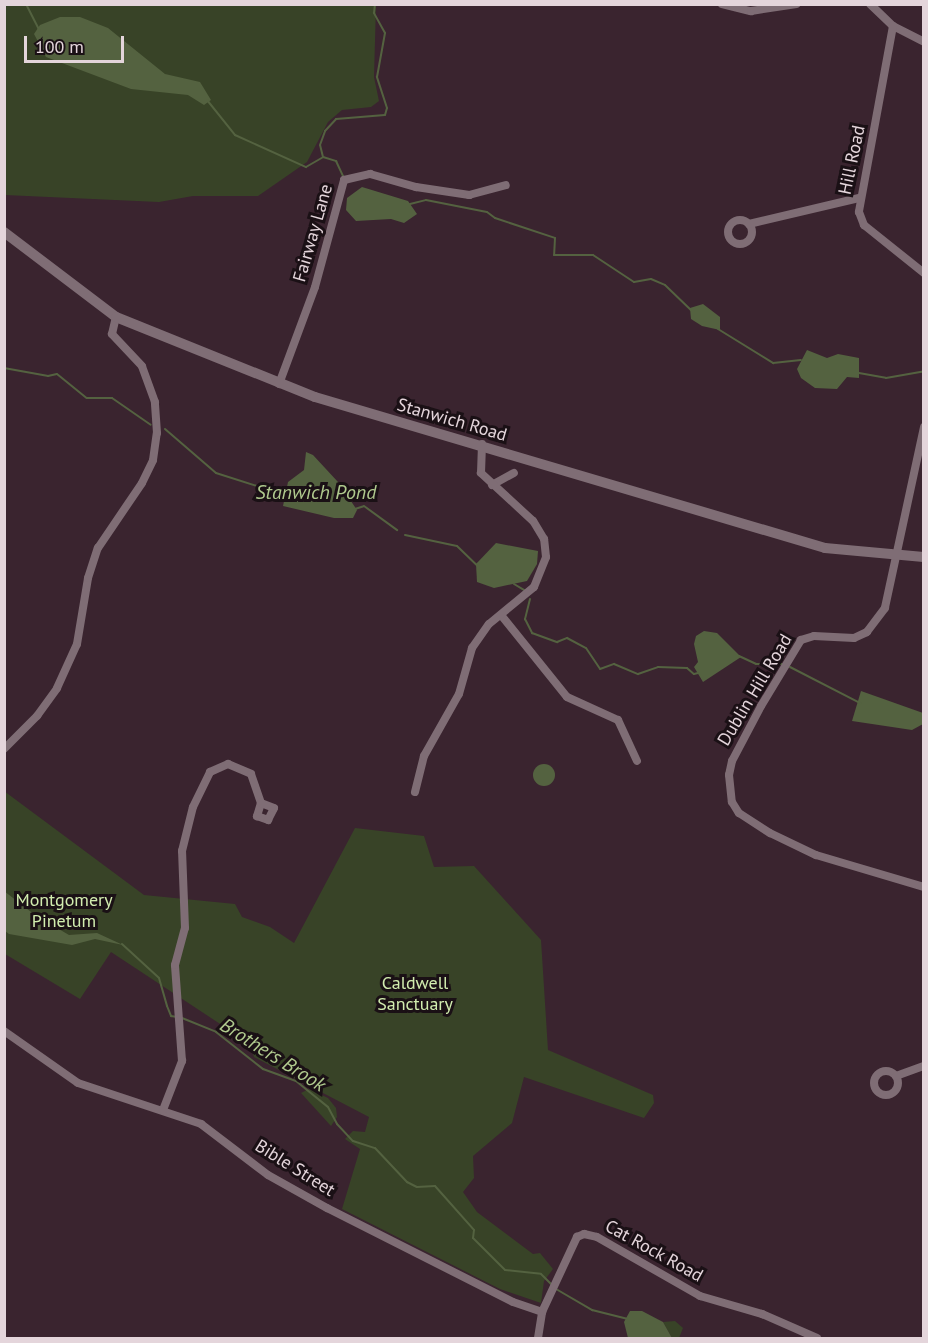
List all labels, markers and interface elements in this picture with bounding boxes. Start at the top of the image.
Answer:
scale bar [27,24,128,62]
text: 100 m [35,35,84,58]
street label: Hill Road [834,123,870,197]
street label: Fairway Lane [289,181,337,285]
street label: Stanwich Road [395,394,509,446]
water label: Stanwich Pond [256,480,376,504]
street label: Dublin Hill Road [713,630,797,750]
park label: Montgomery Pinetum [15,890,113,932]
park label: Caldwell Sanctuary [377,973,453,1016]
water label: Brothers Brook [216,1013,330,1097]
street label: Bible Street [251,1135,339,1201]
street label: Cat Rock Road [601,1215,707,1287]

